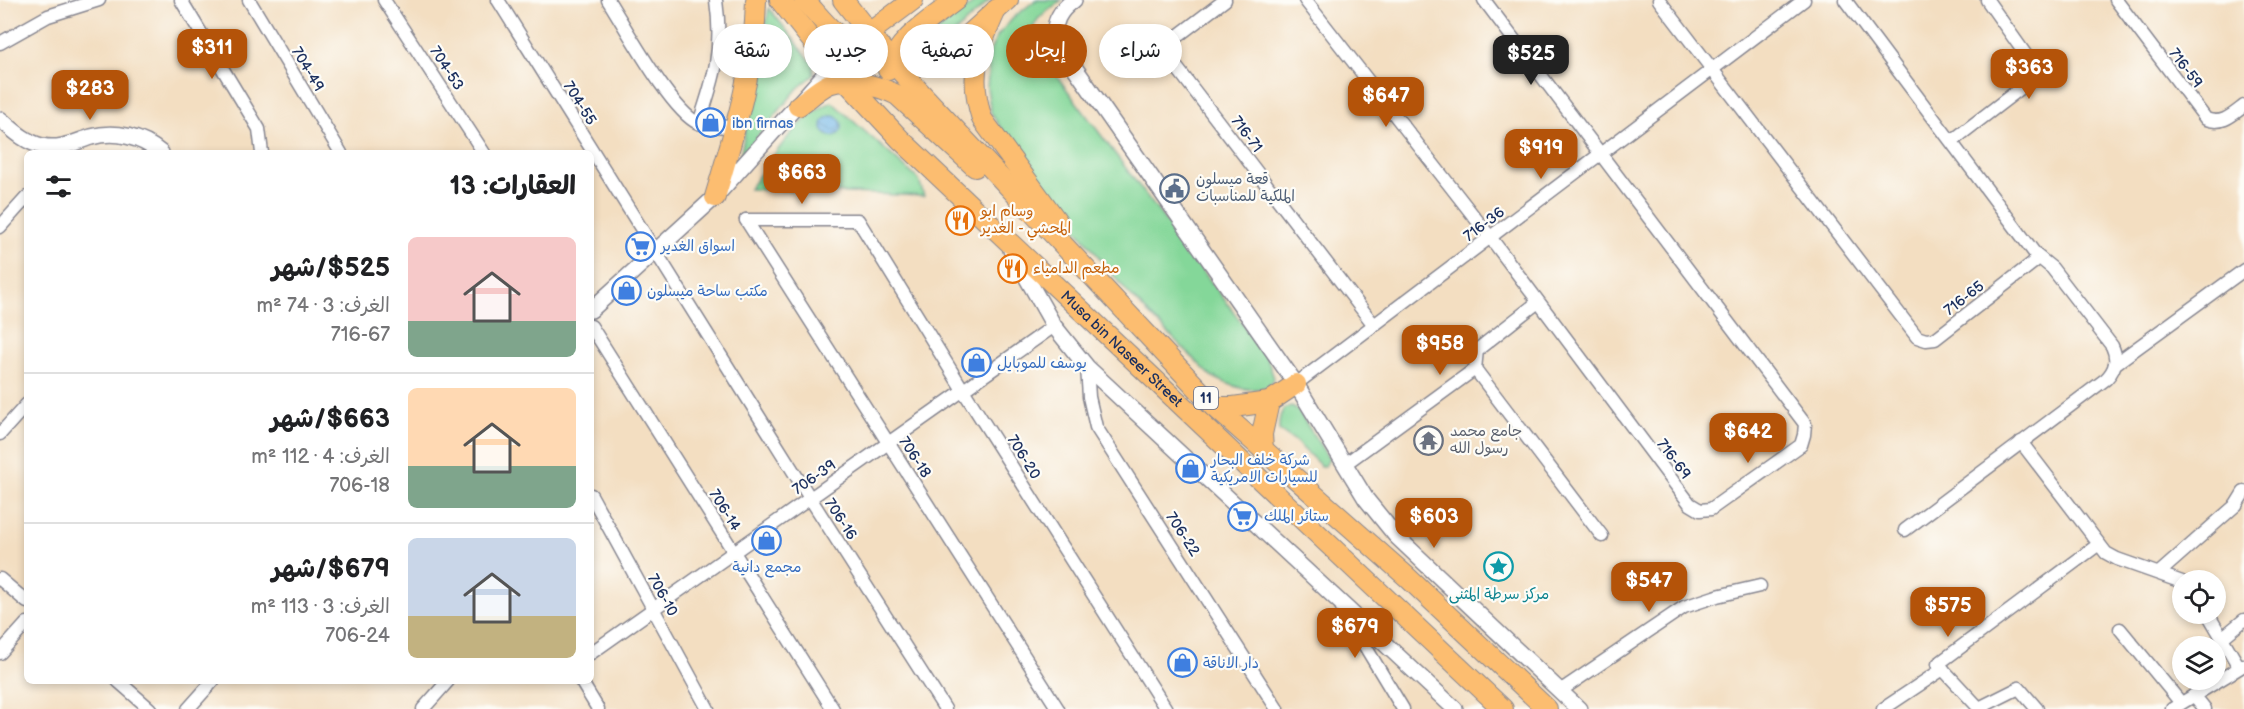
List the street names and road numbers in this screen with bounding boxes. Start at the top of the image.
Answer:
street label: 704-53 [425,43,468,94]
street label: 704-49 [287,44,328,95]
street label: 716-59 [2164,45,2207,92]
street label: 704-55 [559,78,600,129]
street label: 716-71 [1227,112,1267,156]
street label: 716-36 [1460,203,1508,246]
street label: 716-65 [1940,277,1988,320]
street label: Musa bin Naseer Street [1056,287,1187,412]
road number: 11 [1194,387,1218,409]
street label: 706-20 [1003,432,1045,483]
street label: 706-18 [894,433,935,482]
street label: 716-69 [1652,435,1695,483]
street label: 706-39 [789,456,840,499]
street label: 706-14 [704,486,745,535]
street label: 706-16 [820,495,861,544]
street label: 706-22 [1161,509,1204,560]
street label: 706-10 [643,571,682,620]

